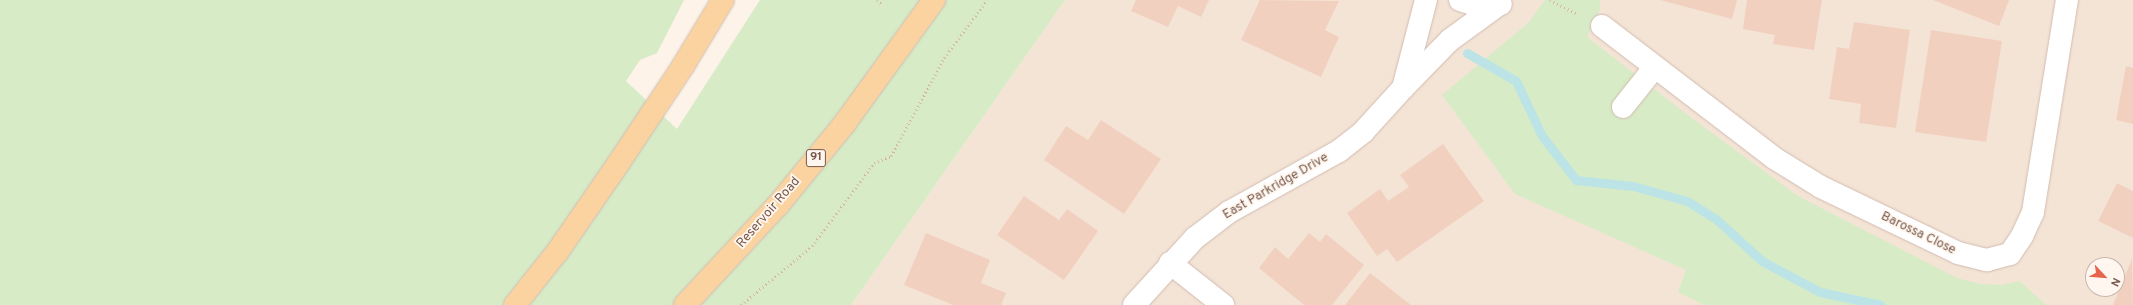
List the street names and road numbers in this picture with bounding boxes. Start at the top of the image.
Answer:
road number: 91 [805,148,827,168]
street label: East Parkridge Drive [1221,150,1331,224]
street label: Reservoir Road [734,174,804,252]
street label: Barossa Close [1878,209,1958,259]

